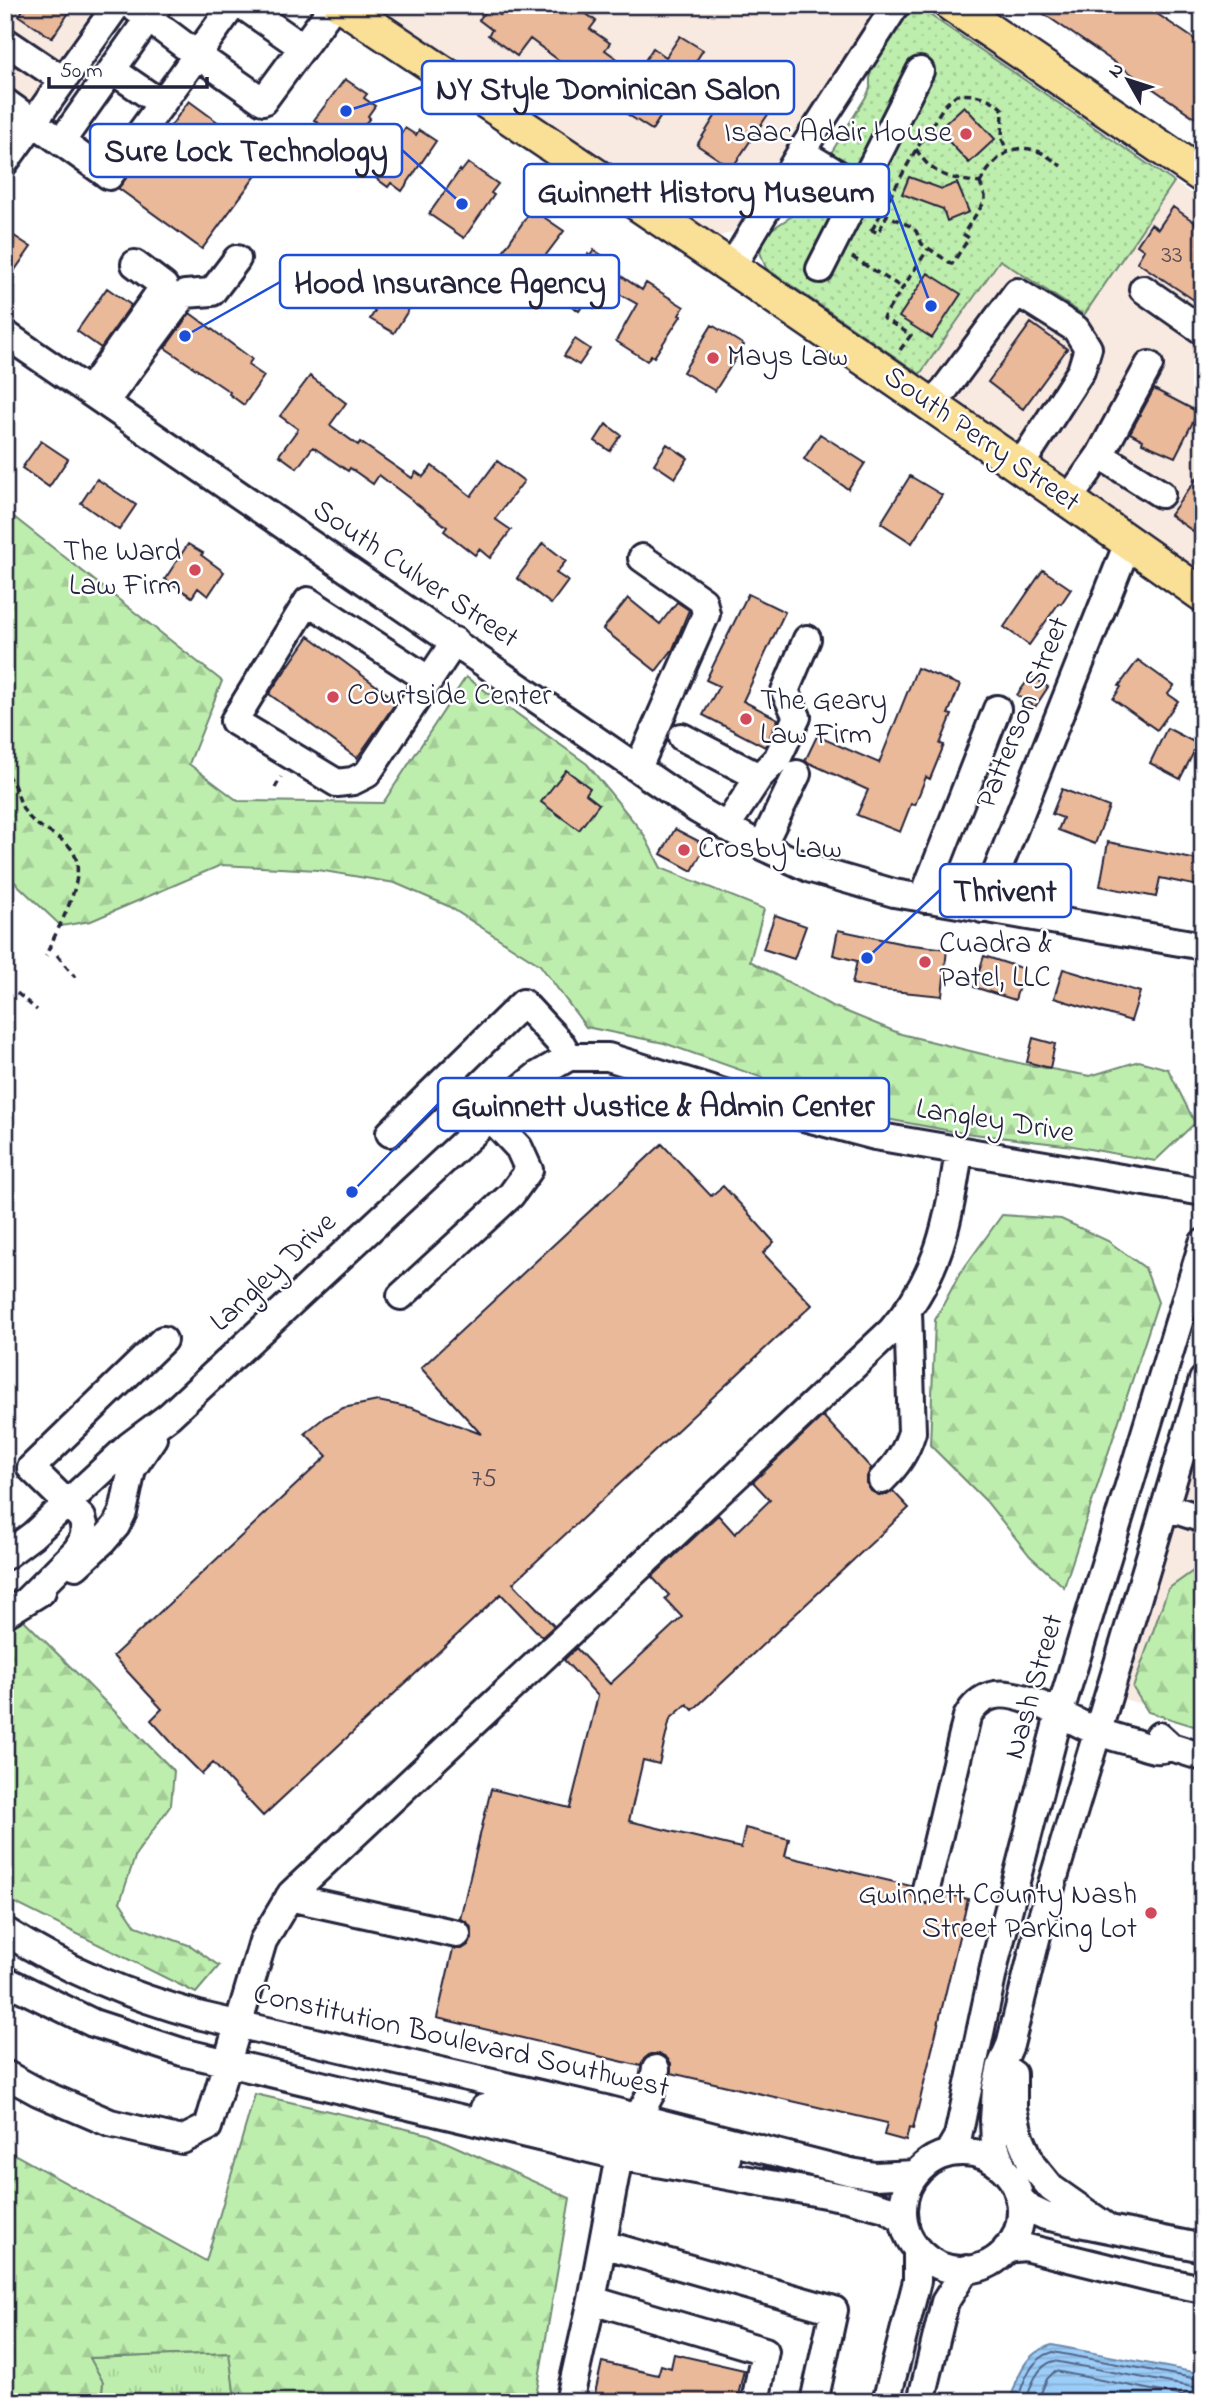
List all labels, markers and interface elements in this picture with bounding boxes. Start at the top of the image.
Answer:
scale bar [49,46,206,90]
north arrow [1092,46,1162,116]
text: 50 m [60,57,103,87]
text: N [1102,57,1131,84]
callout: NY Style Dominican Salon [422,61,794,114]
text: NY Style Dominican Salon [436,68,780,116]
place label: Isaac Adair House [724,112,953,156]
callout: Sure Lock Technology [90,124,402,177]
marker: Isaac Adair House [958,126,974,142]
text: Sure Lock Technology [104,130,388,178]
callout: Gwinnett History Museum [524,164,889,217]
text: Gwinnett History Museum [537,171,875,219]
house number: 33 [1161,237,1183,275]
callout: Hood Insurance Agency [280,255,619,308]
text: Hood Insurance Agency [294,262,606,310]
place label: Mays Law [727,336,848,380]
marker: Mays Law [705,350,721,366]
street label: South Perry Street [874,356,1088,524]
street label: South Culver Street [303,489,527,661]
place label: The Ward Law Firm [63,531,181,609]
marker: The Ward Law Firm [187,562,203,578]
street label: Patterson Street [965,610,1083,816]
place label: Courtside Center [347,675,552,719]
place label: The Geary Law Firm [760,680,887,758]
marker: Courtside Center [325,689,341,705]
marker: The Geary Law Firm [738,711,754,727]
place label: Crosby Law [698,828,842,872]
marker: Crosby Law [676,842,692,858]
callout: Thrivent [940,864,1071,917]
text: Thrivent [953,870,1057,917]
place label: Cuadra & Patel, LLC [939,923,1053,1001]
marker: Cuadra & Patel, LLC [917,954,933,970]
callout: Gwinnett Justice & Admin Center [438,1078,889,1131]
text: Gwinnett Justice & Admin Center [452,1085,875,1132]
street label: Langley Drive [913,1088,1078,1156]
street label: Langley Drive [201,1202,348,1344]
house number: 75 [471,1461,497,1499]
street label: Nash Street [993,1609,1077,1765]
place label: Gwinnett County Nash Street Parking Lot [858,1874,1137,1952]
marker: Gwinnett County Nash Street Parking Lot [1143,1905,1159,1921]
street label: Constitution Boulevard Southwest [249,1973,673,2111]

